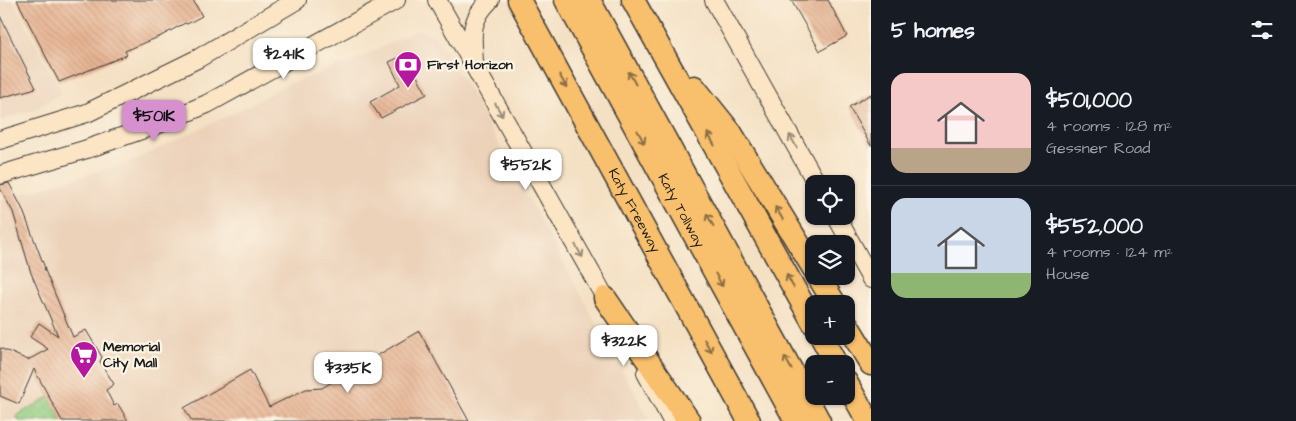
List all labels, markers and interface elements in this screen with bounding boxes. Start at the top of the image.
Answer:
text: 5 homes [891,16,975,45]
icon: filters [1248,16,1276,44]
pin: $241K [249,38,319,80]
text: $241K [264,43,304,65]
bank icon: First Horizon [393,50,423,89]
place label: First Horizon [427,55,513,75]
one-way arrow [627,70,637,85]
one-way arrow [559,73,569,87]
text: $501,000 [1046,86,1132,115]
icon: home [931,93,991,153]
pin: $501K [119,100,189,142]
one-way arrow [494,102,504,117]
text: $501K [133,105,175,127]
text: 4 rooms · 128 m² [1046,115,1172,137]
one-way arrow [637,129,646,144]
one-way arrow [705,132,715,147]
one-way arrow [788,135,798,149]
text: Gessner Road [1046,137,1150,159]
pin: $552K [491,148,561,191]
text: $552K [501,154,551,176]
street label: Katy Freeway [603,165,665,257]
street label: Katy Tollway [653,170,710,252]
map controls [805,175,855,405]
button: locate [805,175,855,225]
one-way arrow [774,206,784,220]
text: $552,000 [1046,212,1143,241]
one-way arrow [704,214,714,228]
icon: home [931,218,991,278]
button: layers [805,235,855,285]
text: 4 rooms · 124 m² [1046,241,1173,263]
one-way arrow [574,244,584,258]
text: House [1046,263,1090,285]
one-way arrow [714,272,724,287]
one-way arrow [785,274,794,289]
button: + [805,295,855,345]
pin: $322K [589,324,659,367]
text: $322K [601,330,647,352]
place label: Memorial City Mall [103,337,161,373]
one-way arrow [704,339,714,353]
supermarket icon: Memorial City Mall [69,340,99,379]
pin: $335K [313,352,383,394]
button: − [805,355,855,405]
one-way arrow [782,356,792,371]
text: $335K [325,357,371,379]

